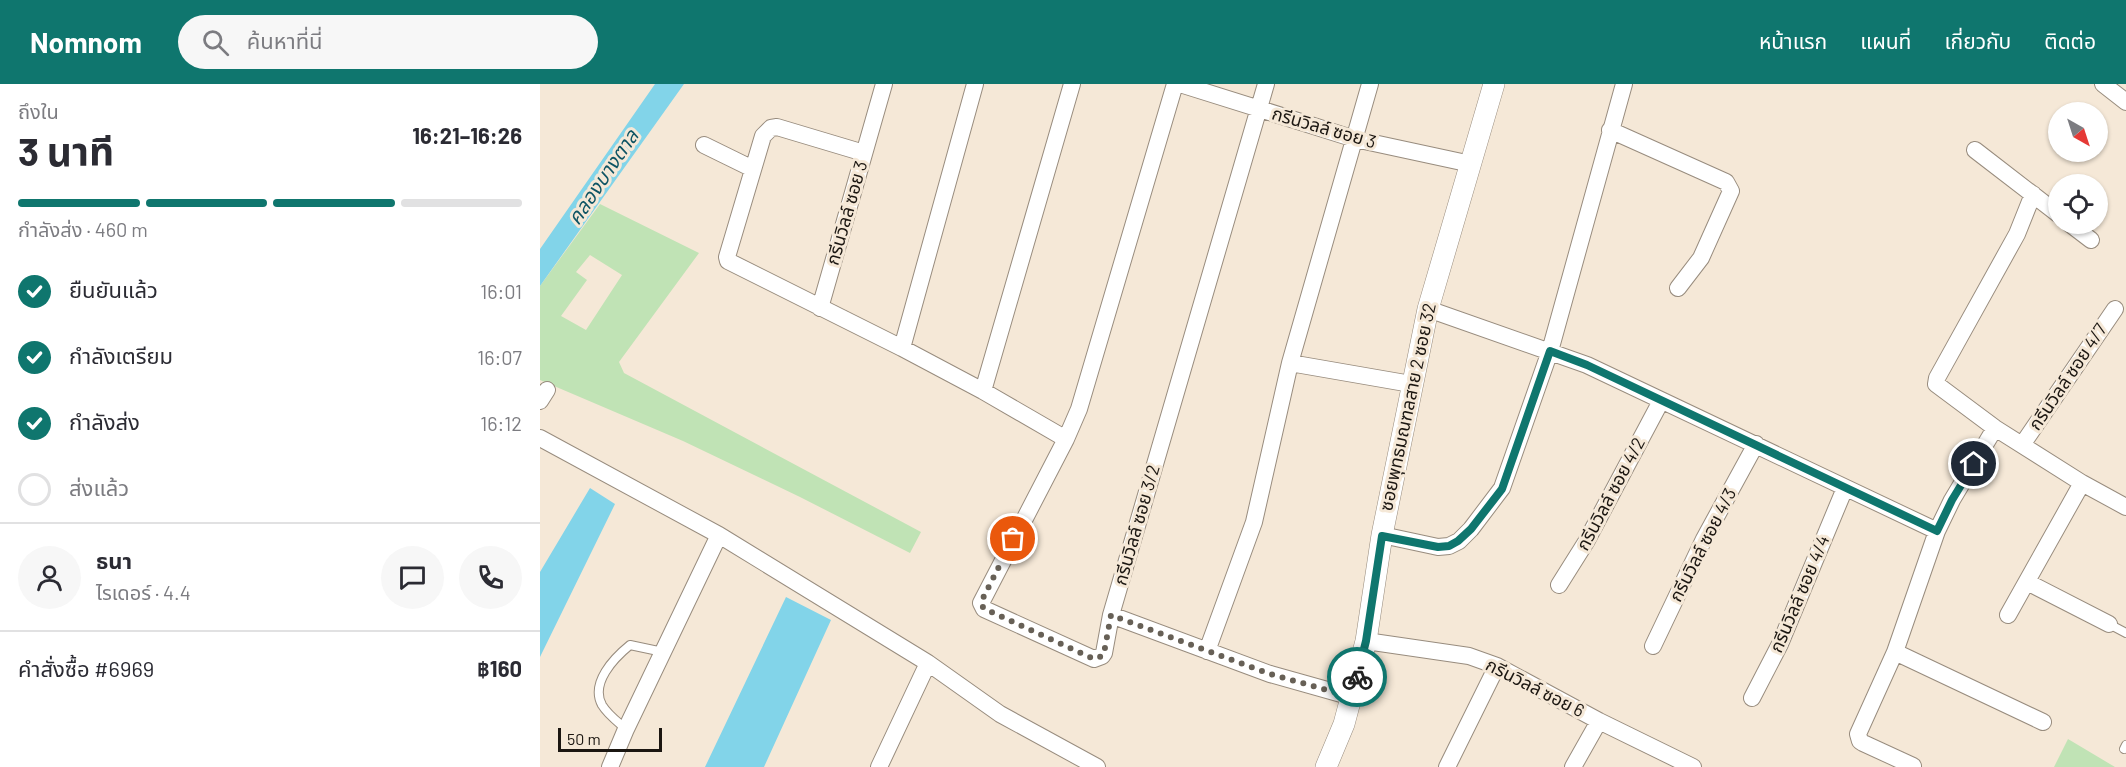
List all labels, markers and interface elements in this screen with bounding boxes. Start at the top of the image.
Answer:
search box [178,15,598,69]
text: Nomnom [30,25,142,59]
icon: search [199,26,232,59]
text: ค้นหาที่นี่ [247,27,323,53]
text: หน้าแรก [1759,28,1827,53]
text: แผนที่ [1860,28,1911,53]
text: เกี่ยวกับ [1944,28,2011,53]
text: ติดต่อ [2044,28,2096,53]
text: ถึงใน [18,99,59,123]
street label: กรีนวิลล์ ซอย 3 [1270,102,1379,152]
north arrow [2048,102,2108,162]
map controls [2048,102,2108,234]
text: 16:21–16:26 [412,122,522,148]
water label: คลองบางตาล [562,124,643,228]
text: 3 นาที [18,127,114,174]
street label: กรีนวิลล์ ซอย 3 [821,158,871,267]
button: locate [2048,174,2108,234]
text: กำลังส่ง · 460 m [18,217,148,241]
icon: check [18,275,51,308]
text: ยืนยันแล้ว [69,276,158,302]
text: 16:01 [480,279,522,303]
street label: ซอยพุทธมณฑลสาย 2 ซอย 32 [1374,301,1441,513]
street label: กรีนวิลล์ ซอย 4/7 [2023,319,2111,434]
icon: check [18,341,51,374]
text: กำลังเตรียม [69,342,173,368]
text: 16:07 [477,345,522,369]
icon: check [18,407,51,440]
text: กำลังส่ง [69,408,140,434]
text: 16:12 [480,411,522,435]
street label: กรีนวิลล์ ซอย 4/2 [1571,433,1649,554]
pin [1948,438,1999,489]
icon: home [1957,447,1990,480]
street label: กรีนวิลล์ ซอย 3/2 [1108,462,1164,588]
text: ส่งแล้ว [69,474,129,500]
street label: กรีนวิลล์ ซอย 4/3 [1664,484,1740,605]
pin [987,513,1038,564]
icon: bag [996,522,1029,555]
street label: กรีนวิลล์ ซอย 4/4 [1764,532,1834,656]
button: person [18,546,81,609]
button: chat [381,546,444,609]
button: phone [459,546,522,609]
text: ธนา [96,547,132,573]
text: ไรเดอร์ · 4.4 [96,580,191,604]
courier [1327,647,1387,707]
street label: กรีนวิลล์ ซอย 6 [1483,653,1588,721]
text: คำสั่งซื้อ #6969 [18,655,154,681]
text: ฿160 [477,655,522,681]
icon: bike [1341,661,1374,694]
scale bar [558,725,662,752]
text: 50 m [567,729,601,748]

